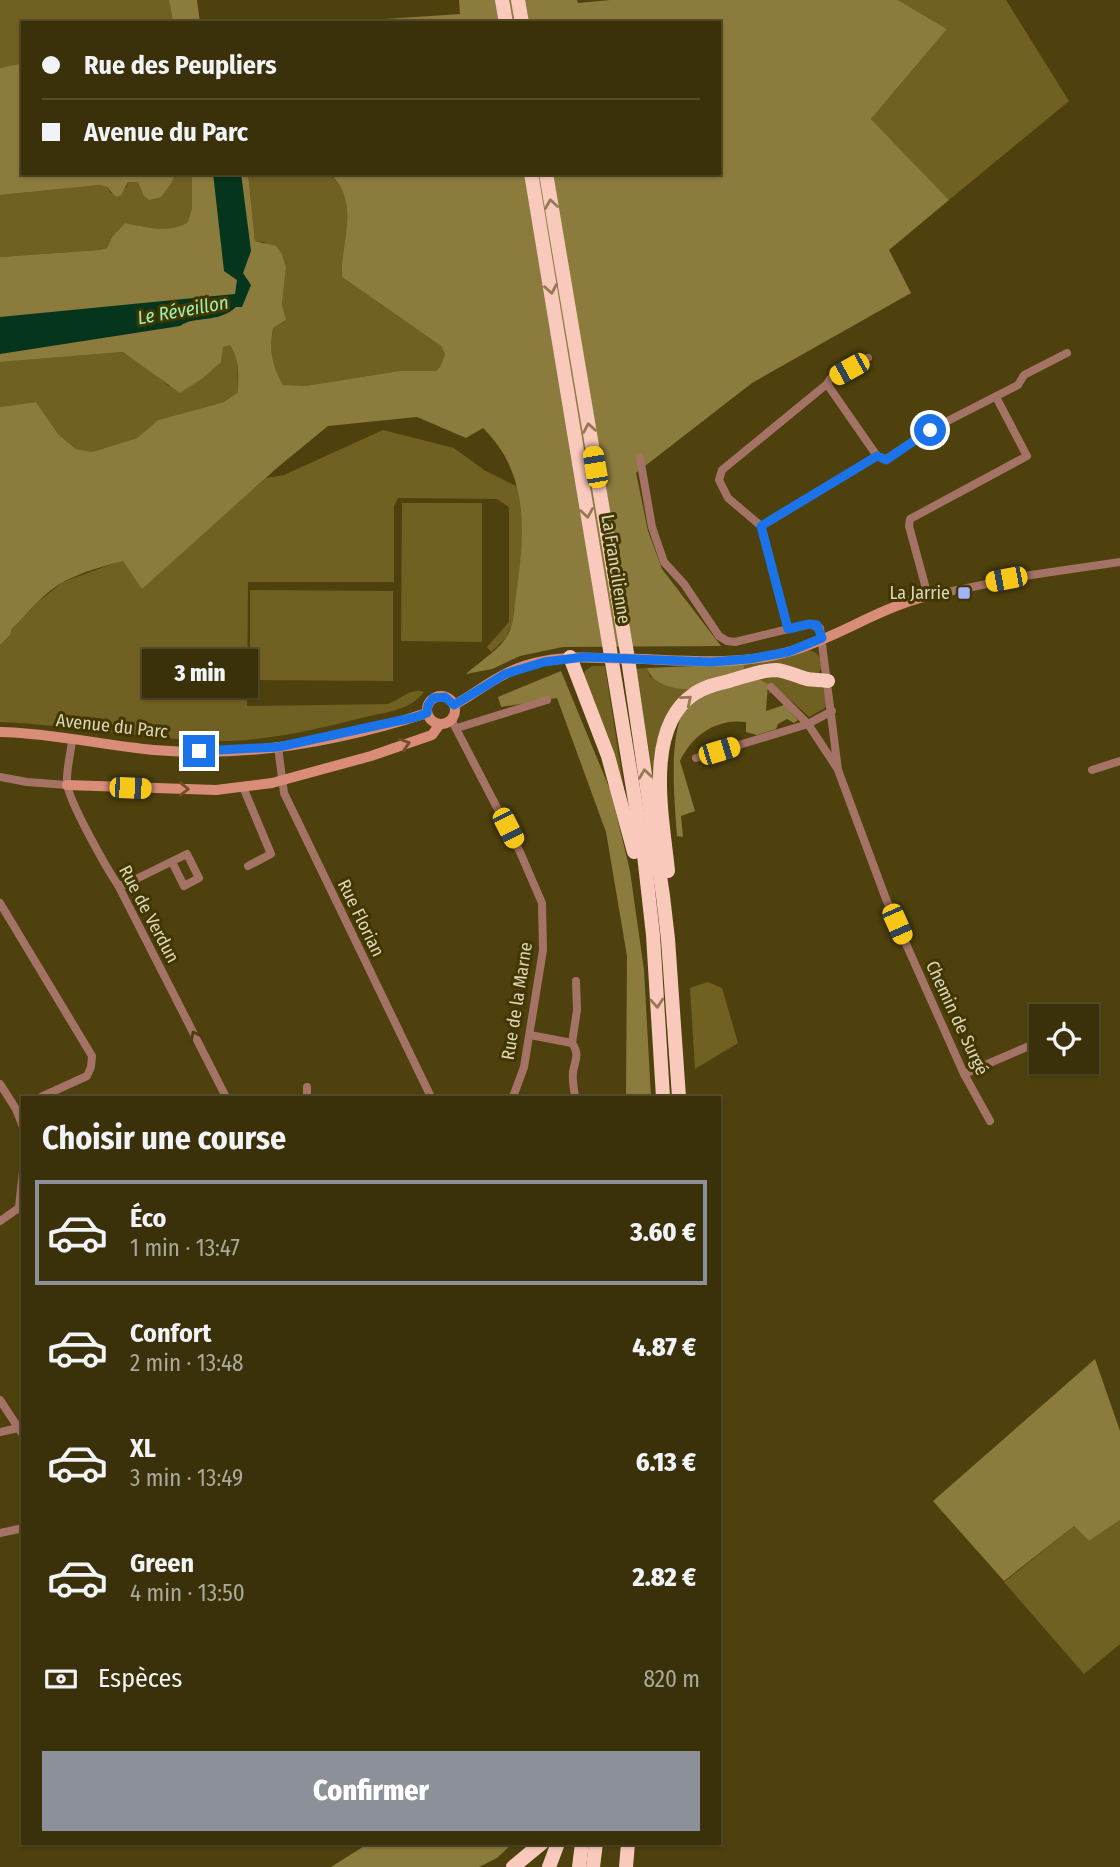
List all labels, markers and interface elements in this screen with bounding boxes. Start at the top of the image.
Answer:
text: Rue des Peupliers [84,50,277,81]
text: Avenue du Parc [84,117,248,148]
one-way arrow [544,198,559,210]
one-way arrow [543,283,558,295]
water label: Le Réveillon [136,291,230,329]
car [826,350,873,388]
route start [914,414,946,446]
one-way arrow [582,423,597,434]
car [582,444,609,490]
one-way arrow [579,508,594,519]
street label: La Francilienne [596,513,636,625]
car [984,565,1029,593]
place label: La Jarrie [889,582,950,604]
marker: La Jarrie [956,585,972,601]
callout: 3 min [141,650,257,698]
text: 3 min [174,659,226,687]
one-way arrow [679,696,692,708]
street label: Avenue du Parc [55,709,169,743]
route end [183,735,215,767]
car [696,735,743,767]
one-way arrow [398,738,411,752]
one-way arrow [638,768,653,780]
car [109,777,152,799]
one-way arrow [178,782,189,797]
car [490,805,527,851]
street label: Rue de Verdun [114,862,184,966]
street label: Rue Florian [333,876,389,960]
car [879,901,916,947]
street label: Rue de la Marne [497,940,537,1062]
street label: Chemin de Surgé [921,957,993,1079]
one-way arrow [649,998,664,1009]
map controls [1029,1004,1099,1074]
button: locate [1029,1004,1099,1074]
one-way arrow [190,1031,203,1043]
text: Choisir une course [42,1119,286,1157]
icon: car [46,1201,109,1264]
text: Éco [130,1203,167,1234]
text: 3.60 € [630,1217,696,1248]
text: 1 min · 13:47 [130,1234,240,1262]
icon: car [46,1316,109,1379]
text: Confort [130,1318,211,1349]
text: 4.87 € [632,1332,696,1363]
text: 2 min · 13:48 [130,1349,244,1377]
icon: car [46,1431,109,1494]
text: XL [130,1433,156,1464]
text: 6.13 € [636,1447,696,1478]
text: 3 min · 13:49 [130,1464,243,1492]
icon: car [46,1546,109,1609]
text: Green [130,1548,194,1579]
text: 2.82 € [632,1562,696,1593]
text: 4 min · 13:50 [130,1579,245,1607]
icon: cash [42,1660,80,1698]
text: Espèces [98,1663,182,1694]
text: 820 m [643,1665,700,1693]
button: Confirmer [42,1751,700,1831]

